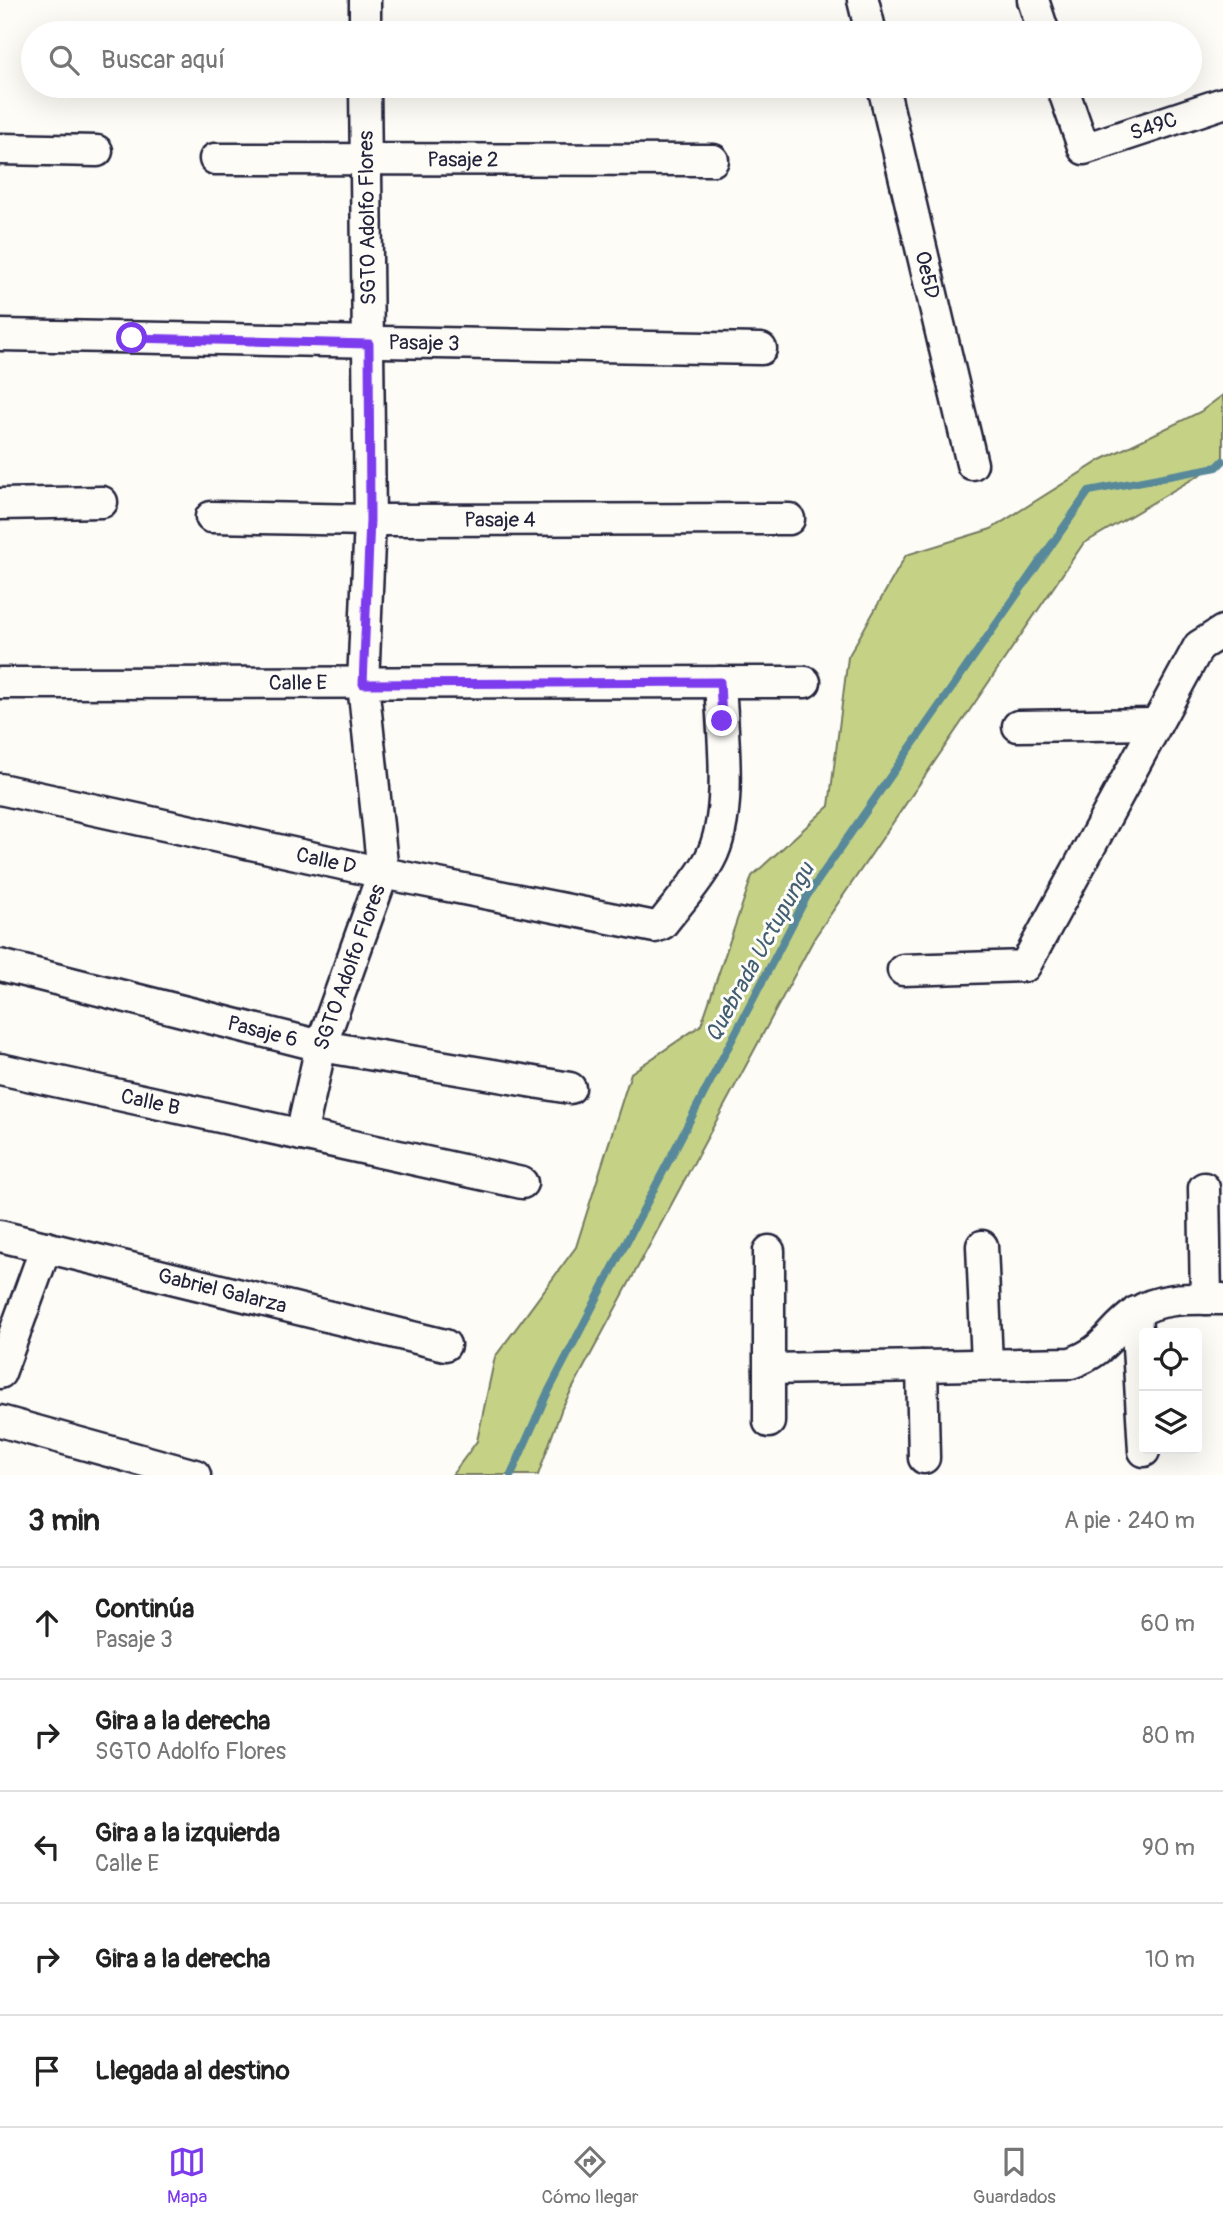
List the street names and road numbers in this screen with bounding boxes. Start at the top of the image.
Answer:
street label: S49C [1127,106,1181,147]
street label: SGTO Adolfo Flores [352,130,383,305]
street label: Pasaje 2 [427,146,499,174]
street label: Oe5D [908,248,946,302]
street label: Pasaje 3 [388,329,460,357]
street label: Pasaje 4 [464,507,536,534]
street label: Calle E [269,670,327,697]
street label: Calle D [294,841,359,881]
street label: SGTO Adolfo Flores [308,880,392,1054]
street label: Pasaje 6 [225,1010,301,1054]
street label: Calle B [118,1083,182,1122]
street label: Gabriel Galarza [155,1262,290,1320]

